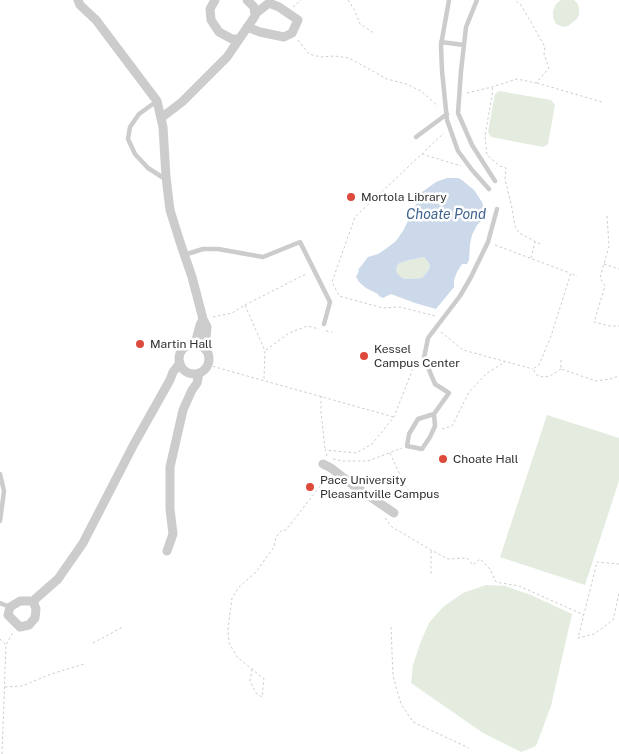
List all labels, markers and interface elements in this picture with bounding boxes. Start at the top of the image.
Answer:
place label: Mortola Library [361,190,447,204]
marker: Mortola Library [345,191,357,203]
water label: Choate Pond [406,207,486,223]
place label: Martin Hall [150,337,212,351]
marker: Martin Hall [134,338,146,350]
place label: Kessel Campus Center [374,342,460,370]
marker: Kessel Campus Center [358,350,370,362]
place label: Choate Hall [453,452,518,466]
marker: Choate Hall [437,453,449,465]
place label: Pace University Pleasantville Campus [320,473,439,501]
marker: Pace University Pleasantville Campus [304,481,316,493]

